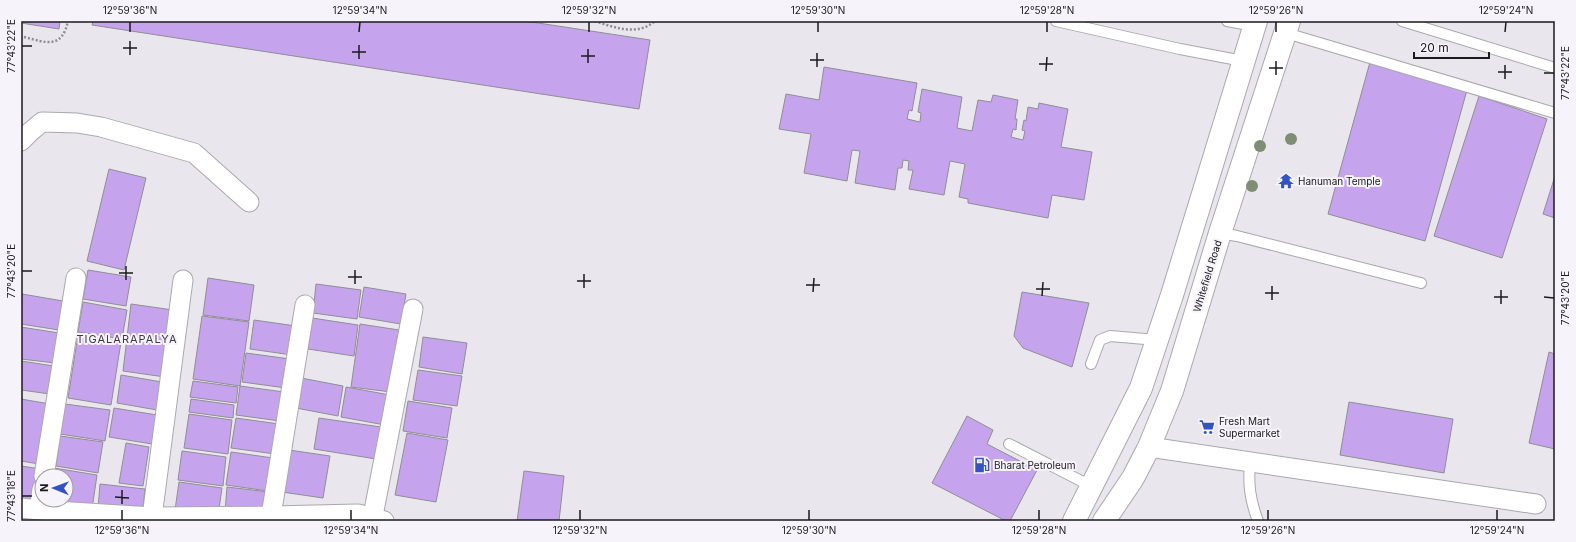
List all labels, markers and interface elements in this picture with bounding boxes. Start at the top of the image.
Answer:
text: 12°59'36"N [103,4,157,16]
text: 12°59'34"N [333,4,387,16]
text: 12°59'32"N [562,4,616,16]
text: 12°59'30"N [791,4,845,16]
text: 12°59'28"N [1020,4,1074,16]
text: 12°59'26"N [1249,4,1303,16]
text: 12°59'24"N [1479,4,1533,16]
text: 77°43'22"E [5,19,17,73]
scale bar [1414,34,1489,60]
text: 20 m [1420,40,1449,55]
text: 77°43'22"E [1559,46,1571,100]
temple icon: Hanuman Temple [1277,172,1295,190]
place label: Hanuman Temple [1298,175,1381,187]
street label: Whitefield Road [1190,239,1224,313]
text: 77°43'20"E [5,244,17,298]
text: 77°43'20"E [1559,271,1571,325]
district label: TIGALARAPALYA [77,332,177,346]
place label: Fresh Mart Supermarket [1219,415,1281,439]
supermarket icon: Fresh Mart Supermarket [1198,418,1216,436]
fuel station icon: Bharat Petroleum [973,456,991,474]
place label: Bharat Petroleum [994,459,1076,471]
north arrow [34,468,74,508]
text: 77°43'18"E [5,470,17,522]
text: N [37,484,51,492]
text: 12°59'36"N [95,524,149,536]
text: 12°59'34"N [324,524,378,536]
text: 12°59'32"N [553,524,607,536]
text: 12°59'30"N [782,524,836,536]
text: 12°59'28"N [1012,524,1066,536]
text: 12°59'26"N [1241,524,1295,536]
text: 12°59'24"N [1470,524,1524,536]

